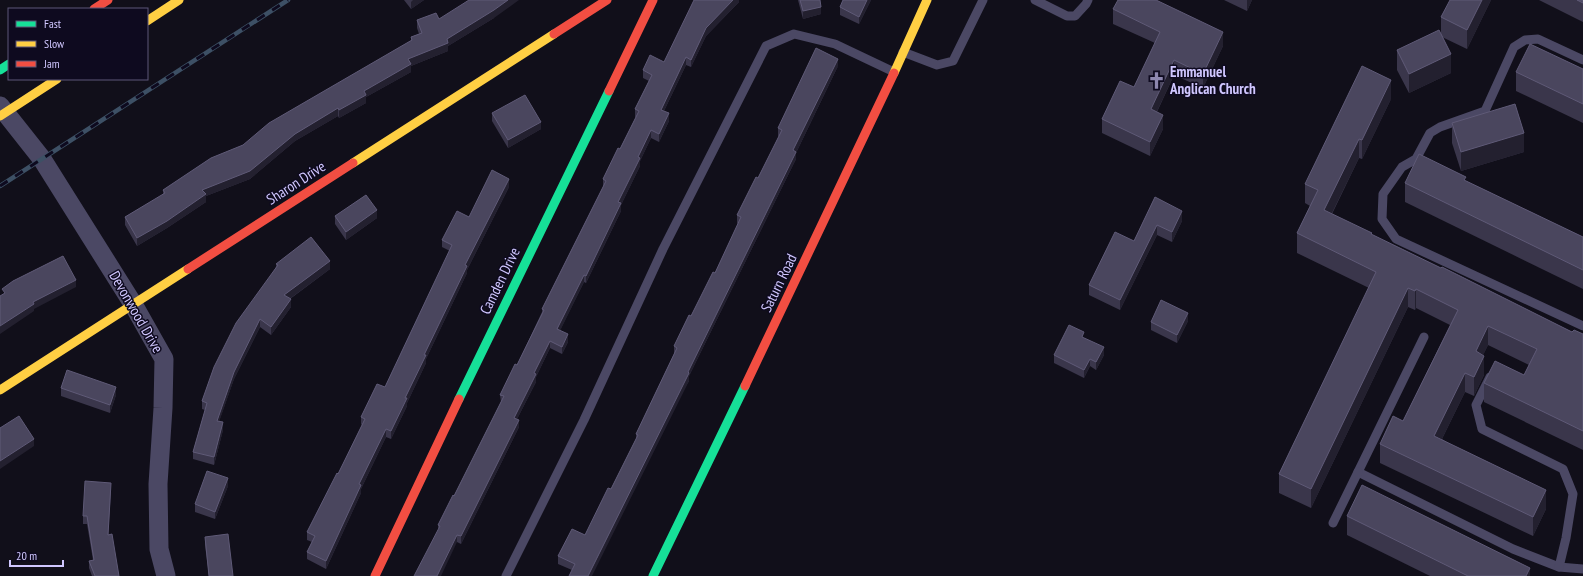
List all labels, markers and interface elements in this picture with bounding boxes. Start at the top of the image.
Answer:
legend [8,8,148,80]
text: Fast [44,16,62,31]
text: Slow [44,36,65,51]
text: Jam [43,56,60,71]
place label: Emmanuel Anglican Church [1169,62,1256,98]
church icon: Emmanuel Anglican Church [1147,71,1167,91]
street label: Sharon Drive [263,156,329,209]
street label: Camden Drive [475,244,524,317]
street label: Saturn Road [756,251,801,315]
street label: Devonwood Drive [105,267,167,356]
scale bar [10,542,63,568]
text: 20 m [16,548,37,563]

